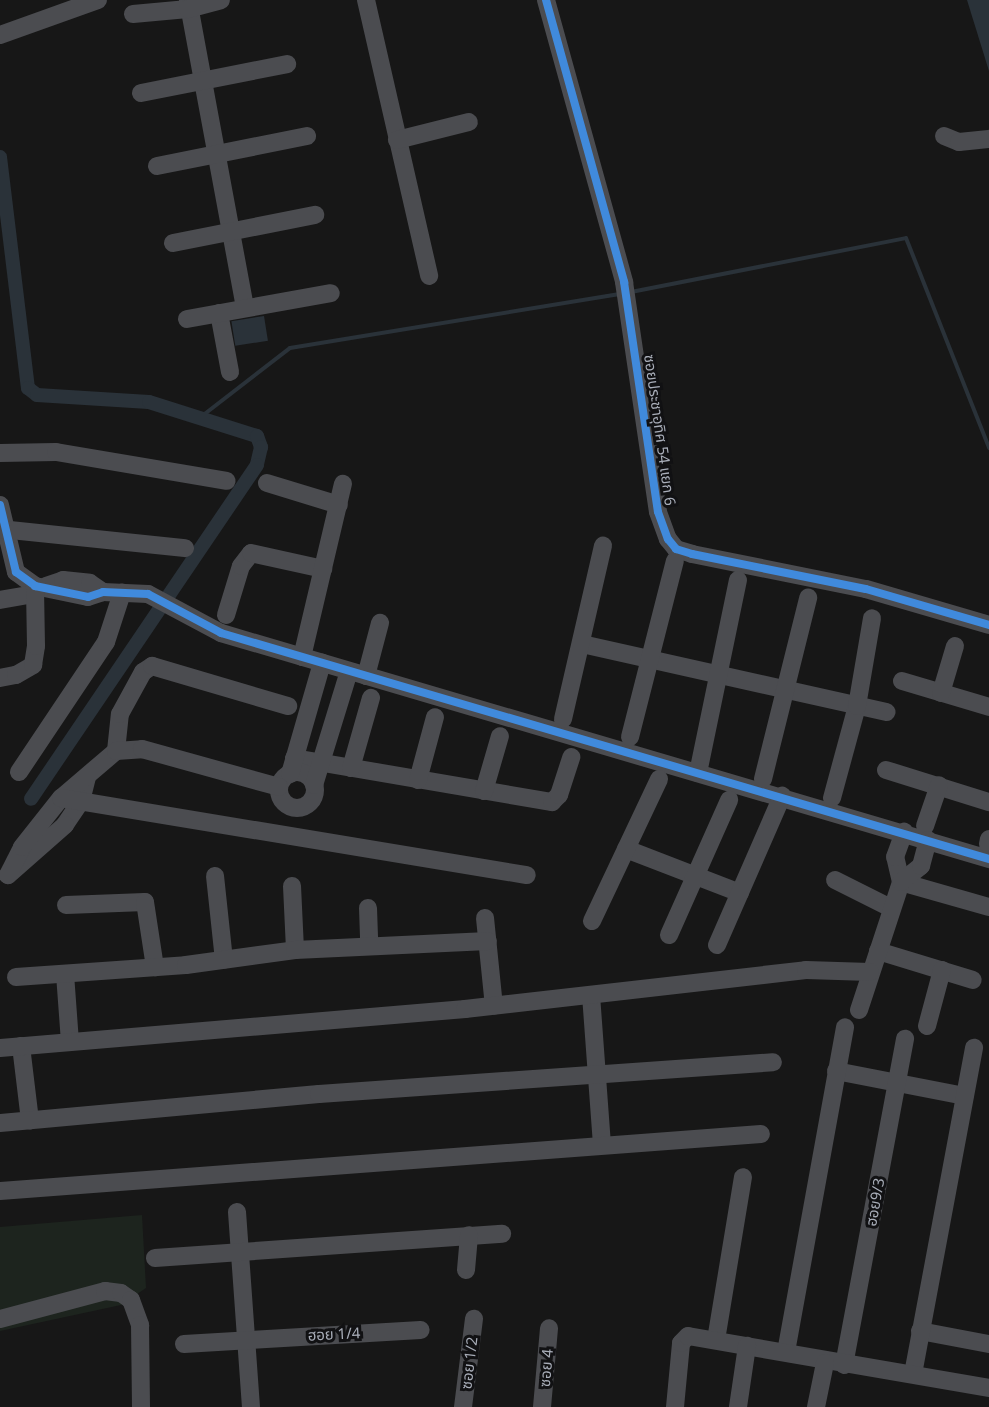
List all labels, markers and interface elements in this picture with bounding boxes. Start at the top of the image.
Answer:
street label: ซอยประชาอุทิศ 54 แยก 6 [640,353,680,507]
street label: ฮอย9/3 [862,1176,888,1228]
street label: ฮอย 1/4 [307,1324,361,1344]
street label: ซอย 1/2 [457,1336,481,1390]
street label: ซอย 4 [535,1348,557,1388]

